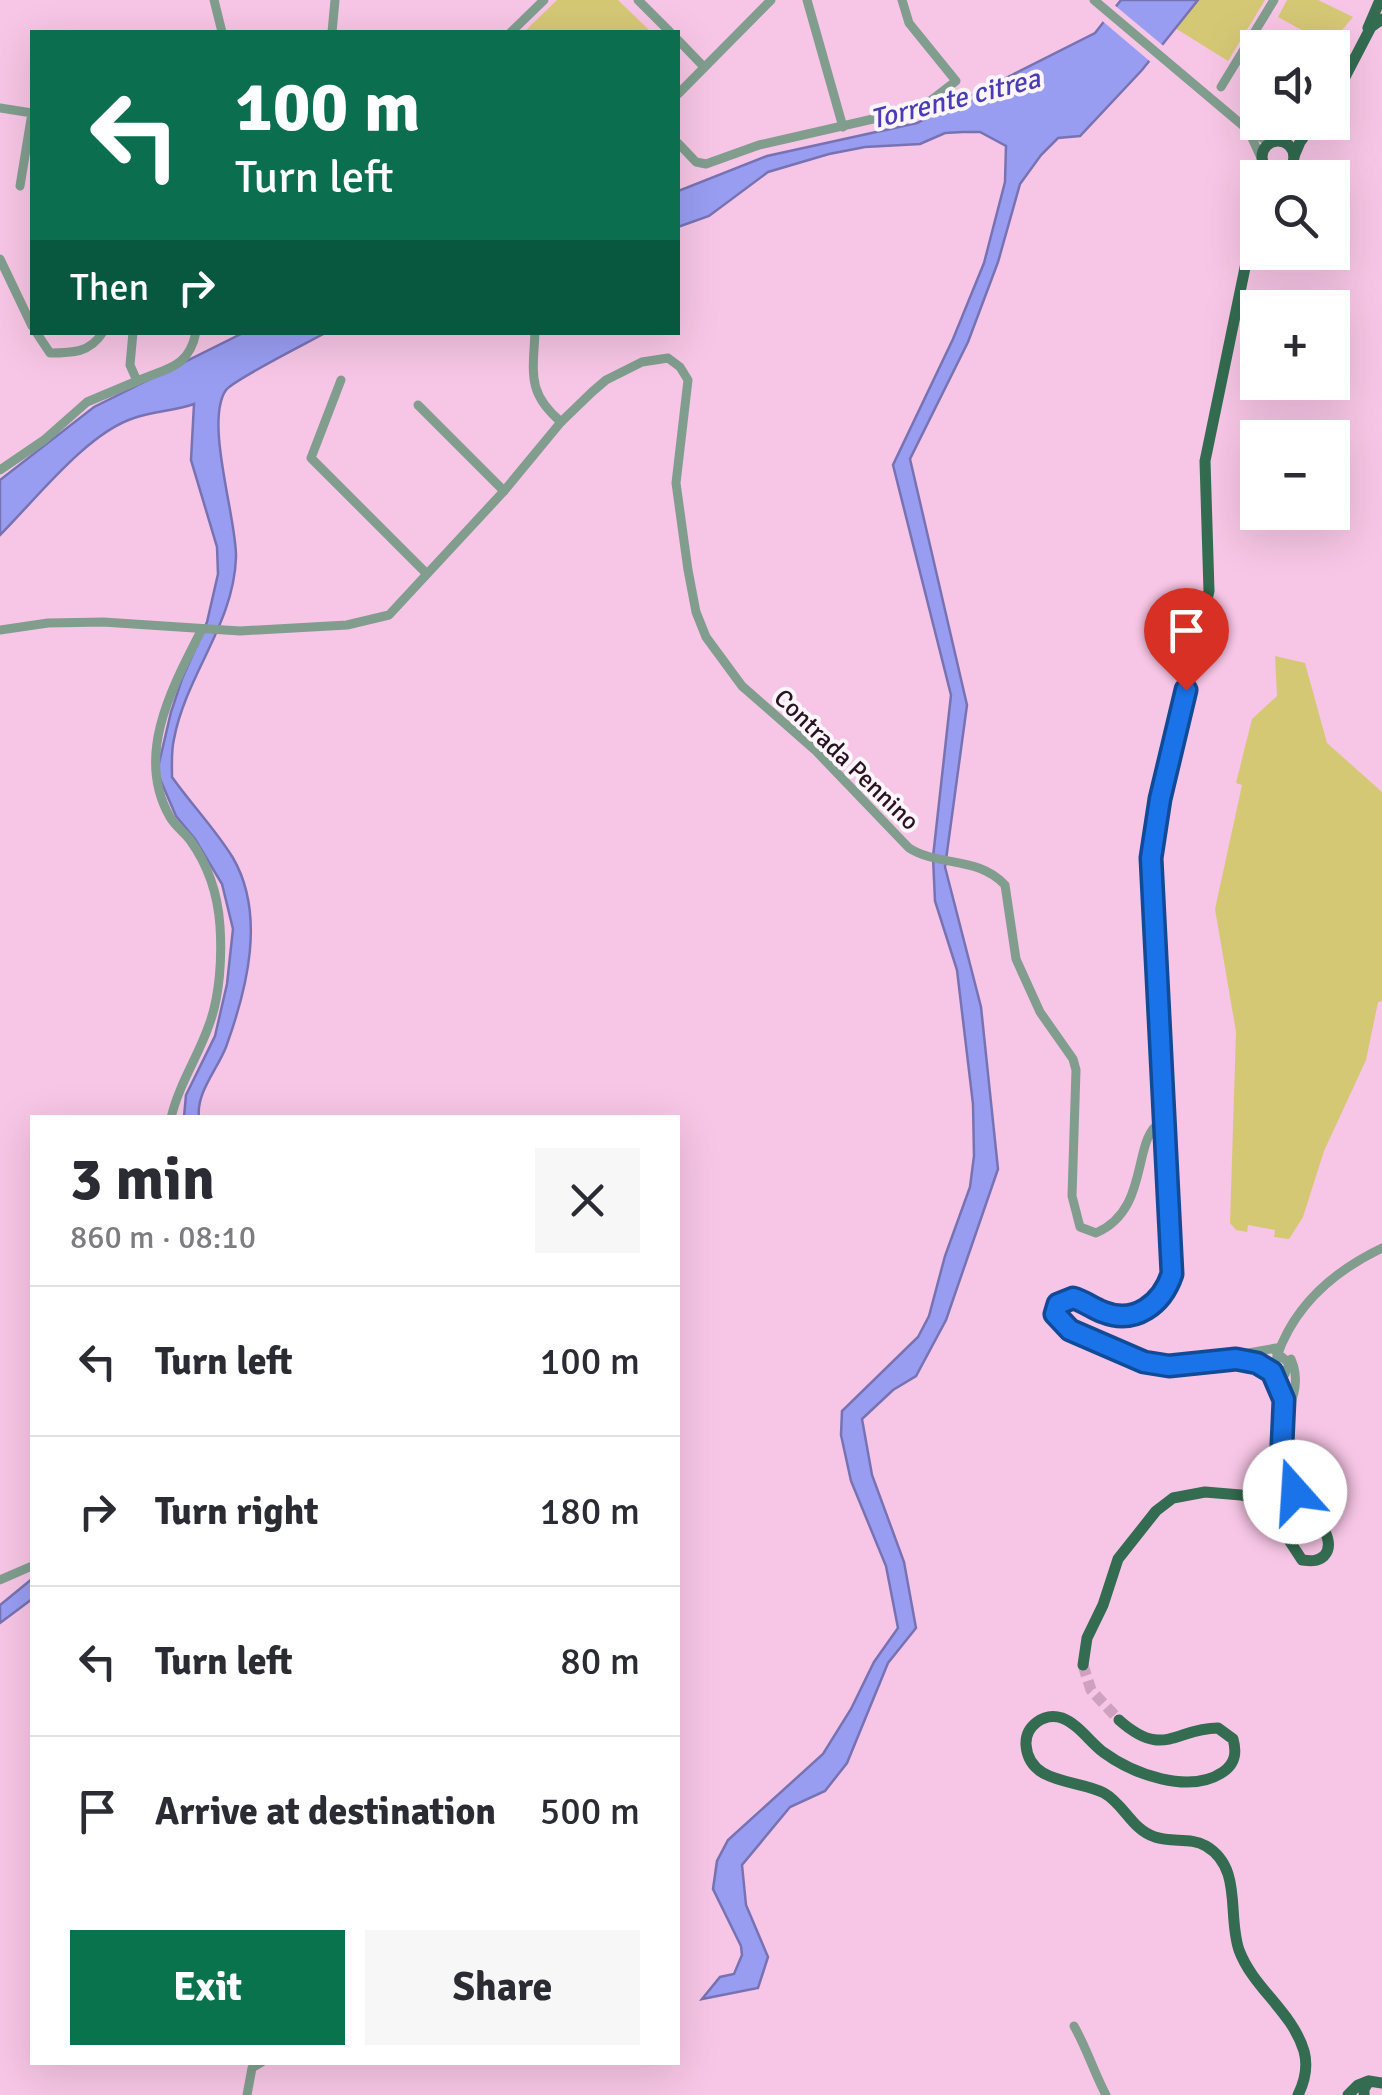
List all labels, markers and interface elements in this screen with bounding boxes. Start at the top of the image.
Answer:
map controls [1240,30,1350,530]
button: sound [1240,30,1350,140]
water label: Torrente citrea [867,61,1044,136]
text: 100 m [235,64,420,150]
icon: left [70,70,200,200]
text: Turn left [235,150,394,205]
button: search [1240,160,1350,270]
icon: right [169,260,224,315]
text: Then [70,264,149,311]
button: + [1240,290,1350,400]
button: − [1240,420,1350,530]
pin [1144,588,1229,691]
icon: arrive [1159,603,1214,658]
street label: Contrada Pennino [768,682,926,837]
text: 3 min [70,1143,215,1217]
button: close [535,1148,640,1253]
text: 860 m · 08:10 [70,1218,256,1257]
icon: left [70,1334,125,1389]
text: Turn left [155,1338,293,1385]
text: 100 m [540,1338,640,1385]
position arrow [1243,1440,1347,1544]
icon: right [70,1484,125,1539]
text: Turn right [155,1488,319,1535]
text: 180 m [540,1488,640,1535]
icon: left [70,1634,125,1689]
text: Turn left [155,1638,293,1685]
text: 80 m [560,1638,640,1685]
icon: arrive [70,1784,125,1839]
text: Arrive at destination [155,1788,496,1835]
text: 500 m [540,1788,640,1835]
button: Exit [70,1930,345,2045]
button: Share [365,1930,640,2045]

